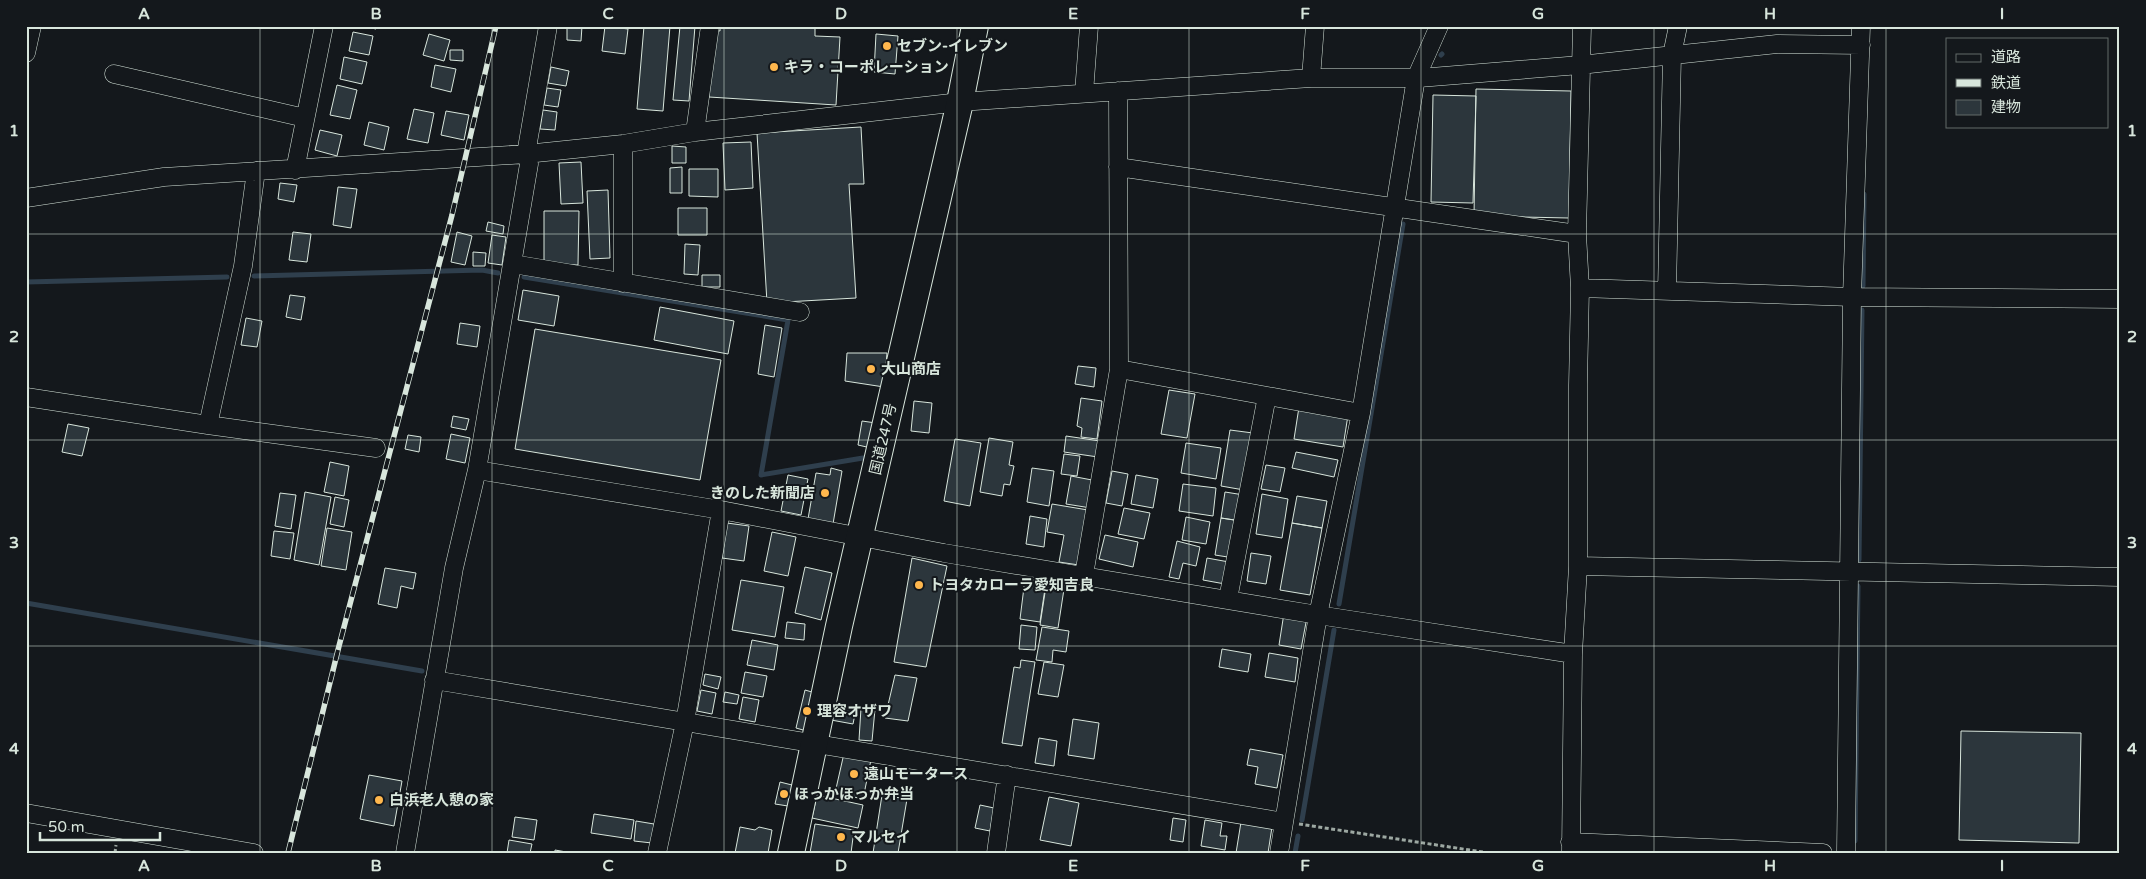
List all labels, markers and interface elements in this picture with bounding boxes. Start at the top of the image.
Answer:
text: A [138,4,150,24]
text: B [370,4,382,24]
text: C [602,4,614,24]
text: D [835,4,847,24]
text: E [1068,4,1078,24]
text: F [1300,4,1310,24]
text: G [1532,4,1544,24]
text: H [1764,4,1776,24]
text: I [2000,4,2004,24]
place label: セブン-イレブン [897,37,1008,55]
legend [1946,38,2108,128]
marker: セブン-イレブン [881,40,893,52]
text: 道路 [1991,48,2021,66]
place label: キラ・コーポレーション [784,58,949,76]
marker: キラ・コーポレーション [768,61,780,73]
text: 鉄道 [1991,74,2021,92]
text: 建物 [1991,98,2021,116]
text: 1 [9,121,19,141]
text: 1 [2127,121,2137,141]
text: 2 [9,327,19,347]
text: 2 [2127,327,2137,347]
place label: 大山商店 [881,360,941,378]
marker: 大山商店 [865,363,877,375]
street label: 国道247号 [866,401,900,477]
place label: きのした新聞店 [710,484,815,502]
marker: きのした新聞店 [819,487,831,499]
text: 3 [9,533,19,553]
text: 3 [2127,533,2137,553]
place label: トヨタカローラ愛知吉良 [929,576,1094,594]
marker: トヨタカローラ愛知吉良 [913,579,925,591]
place label: 理容オザワ [817,702,892,720]
marker: 理容オザワ [801,705,813,717]
text: 4 [9,739,19,759]
text: 4 [2127,739,2137,759]
place label: 遠山モータース [864,765,968,783]
marker: 遠山モータース [848,768,860,780]
place label: ほっかほっか弁当 [794,785,914,803]
marker: ほっかほっか弁当 [778,788,790,800]
place label: 白浜老人憩の家 [389,791,494,809]
marker: 白浜老人憩の家 [373,794,385,806]
scale bar [40,809,160,841]
text: 50 m [48,818,85,836]
place label: マルセイ [851,828,911,846]
marker: マルセイ [835,831,847,843]
text: A [138,856,150,876]
text: B [370,856,382,876]
text: C [602,856,614,876]
text: D [835,856,847,876]
text: E [1068,856,1078,876]
text: F [1300,856,1310,876]
text: G [1532,856,1544,876]
text: H [1764,856,1776,876]
text: I [2000,856,2004,876]

